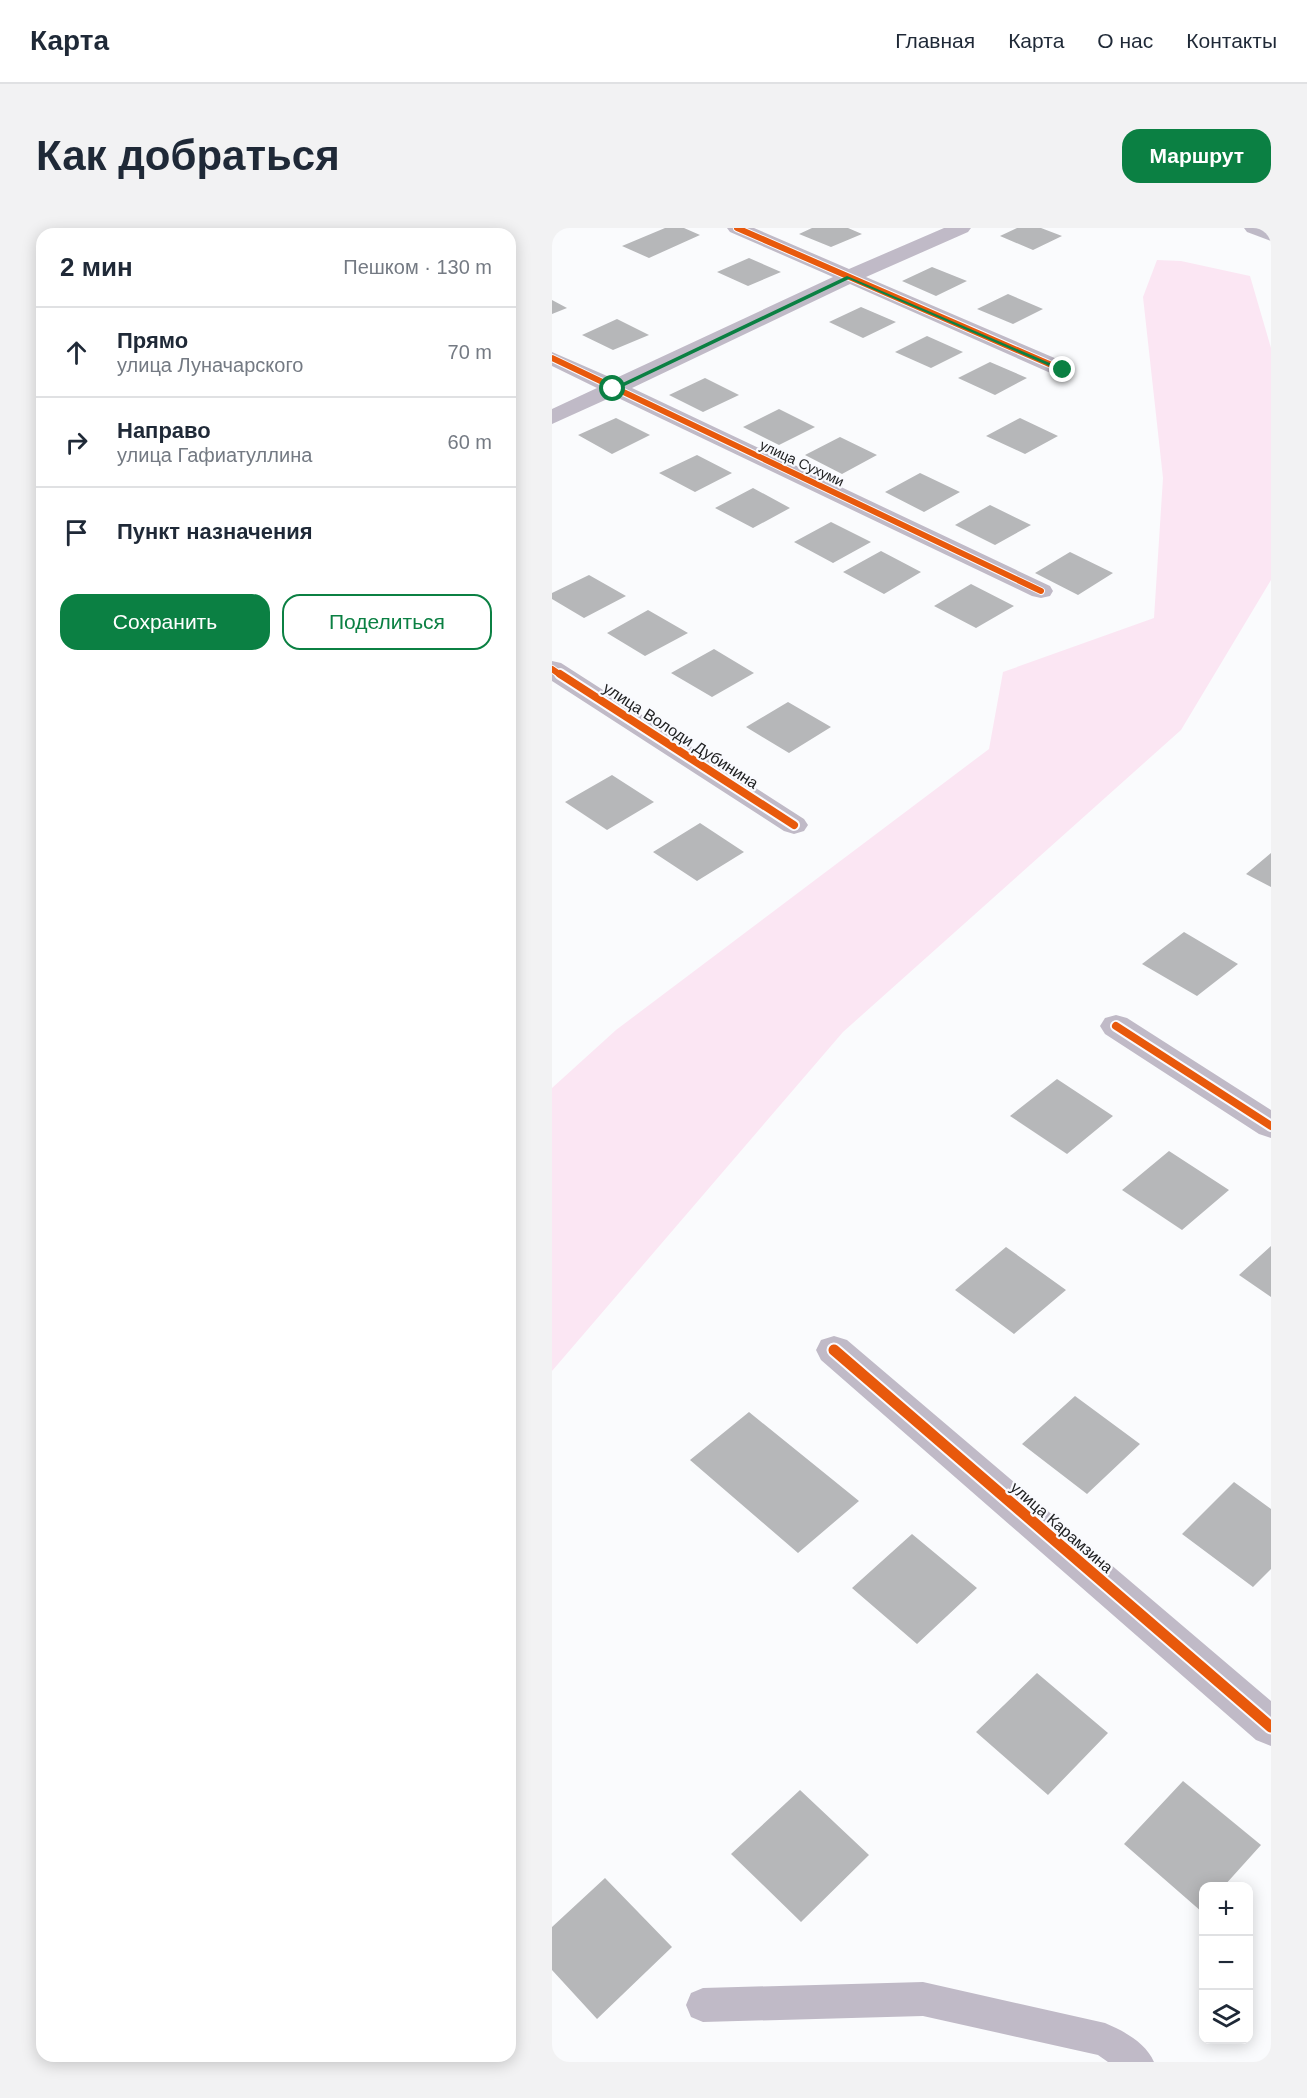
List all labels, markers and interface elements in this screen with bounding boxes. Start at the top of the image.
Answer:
text: Карта [30,25,109,56]
text: Главная [895,29,975,52]
text: Карта [1008,29,1064,52]
text: О нас [1097,29,1153,52]
text: Контакты [1186,29,1277,52]
button: Маршрут [1122,129,1271,183]
text: Как добраться [36,132,340,179]
text: 2 мин [60,252,133,282]
text: Пешком · 130 m [343,256,492,278]
text: Прямо [117,328,188,353]
icon: ahead [60,336,93,369]
text: 70 m [448,341,492,363]
text: улица Луначарского [117,354,303,376]
route end [1049,356,1075,382]
route start [599,375,625,401]
text: Направо [117,418,211,443]
icon: right [60,426,93,459]
text: 60 m [448,431,492,453]
street label: улица Сухуми [757,437,847,489]
text: улица Гафиатуллина [117,444,312,466]
icon: arrive [60,516,93,549]
text: Пункт назначения [117,519,313,544]
button: Сохранить [60,594,270,650]
button: Поделиться [282,594,492,650]
street label: улица Володи Дубинина [600,679,762,792]
street label: улица Карамзина [1007,1479,1116,1576]
map controls [1199,1882,1253,2044]
button: + [1199,1882,1253,1936]
button: − [1199,1936,1253,1990]
button: layers [1199,1990,1253,2044]

